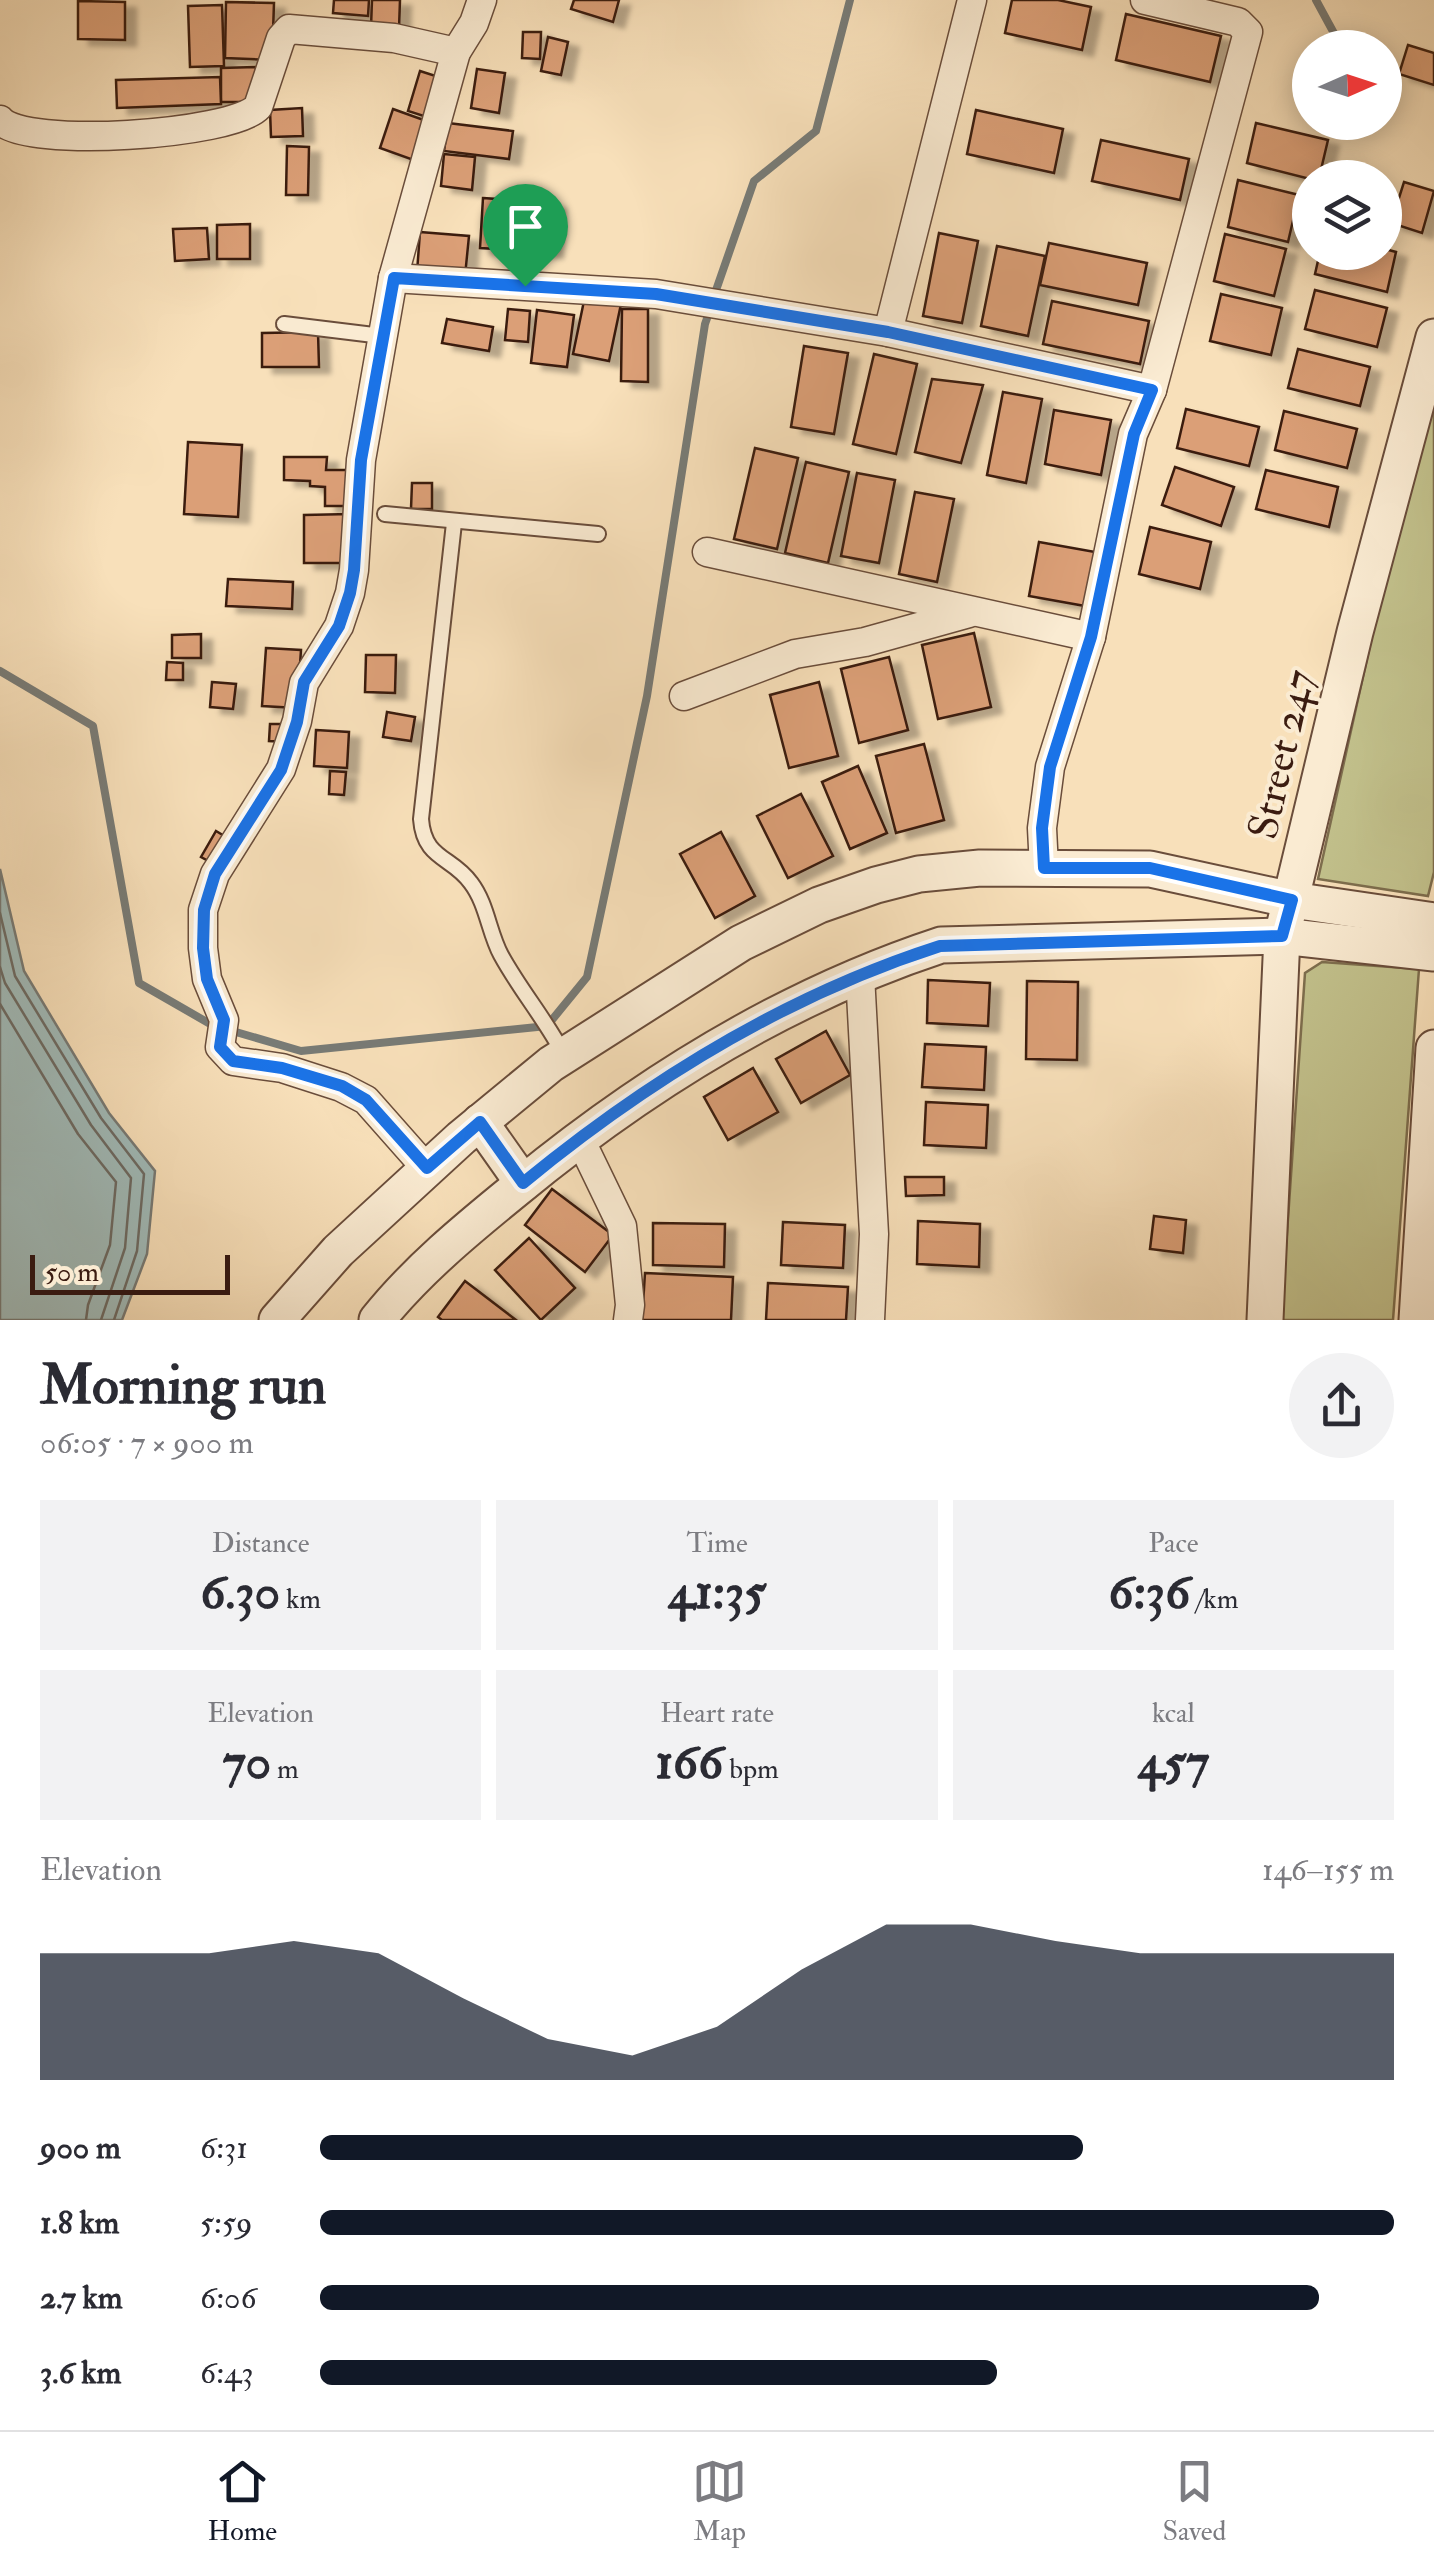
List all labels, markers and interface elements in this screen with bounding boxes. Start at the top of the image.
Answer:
north arrow [1292,30,1402,140]
map controls [1292,30,1402,270]
button: layers [1292,160,1402,270]
pin [483,184,568,287]
icon: arrive [498,199,553,254]
street label: Street 247 [1237,665,1327,844]
scale bar [30,1250,230,1294]
text: 50 m [45,1255,99,1290]
text: Morning run [40,1351,326,1420]
button: share [1289,1353,1394,1458]
text: 06:05 · 7 × 900 m [40,1423,254,1463]
text: Distance [212,1526,310,1561]
text: Time [686,1526,748,1561]
text: Pace [1148,1526,1198,1561]
text: 6.30 [200,1561,280,1624]
text: 41:35 [668,1561,766,1624]
text: 6:36 [1108,1561,1190,1624]
text: km [280,1582,321,1617]
text: /km [1190,1582,1238,1617]
text: Elevation [207,1696,314,1731]
text: Heart rate [660,1696,774,1731]
text: kcal [1152,1696,1195,1731]
text: 70 [223,1731,271,1794]
text: 166 [655,1731,723,1794]
text: 457 [1137,1731,1209,1794]
text: m [271,1752,299,1787]
text: bpm [723,1752,779,1787]
text: Elevation [40,1850,162,1890]
text: 146–155 m [1262,1850,1394,1890]
text: 900 m [40,2128,121,2168]
text: 6:31 [200,2128,248,2168]
text: 1.8 km [40,2203,119,2243]
text: 5:59 [200,2203,252,2243]
text: 2.7 km [40,2278,123,2318]
text: 6:06 [200,2278,257,2318]
text: 3.6 km [40,2353,121,2393]
text: 6:43 [200,2353,254,2393]
tab: Home [208,2454,277,2549]
tab: Map [692,2454,747,2549]
tab: Saved [1162,2454,1226,2549]

